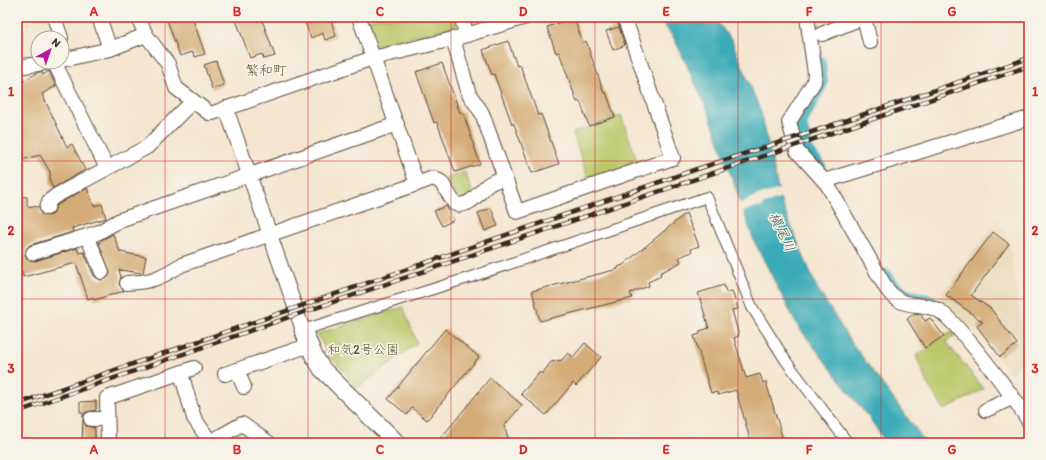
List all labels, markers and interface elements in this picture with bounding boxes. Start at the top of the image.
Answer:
text: A [89,4,99,19]
text: B [233,4,242,19]
text: C [376,4,385,19]
text: D [519,4,528,19]
text: E [662,4,670,19]
text: F [806,4,813,19]
text: G [948,4,957,19]
north arrow [30,30,70,70]
text: N [49,35,63,50]
district label: 繁和町 [245,62,287,79]
text: 1 [8,84,14,99]
text: 1 [1032,84,1038,99]
water label: 槇尾川 [765,209,799,255]
text: 2 [8,223,15,238]
text: 2 [1032,223,1039,238]
park label: 和気2号公園 [327,342,399,357]
text: 3 [7,361,15,376]
text: 3 [1031,361,1039,376]
text: A [89,442,99,457]
text: B [233,442,242,457]
text: C [376,442,385,457]
text: D [519,442,528,457]
text: E [662,442,670,457]
text: F [806,442,813,457]
text: G [948,442,957,457]

